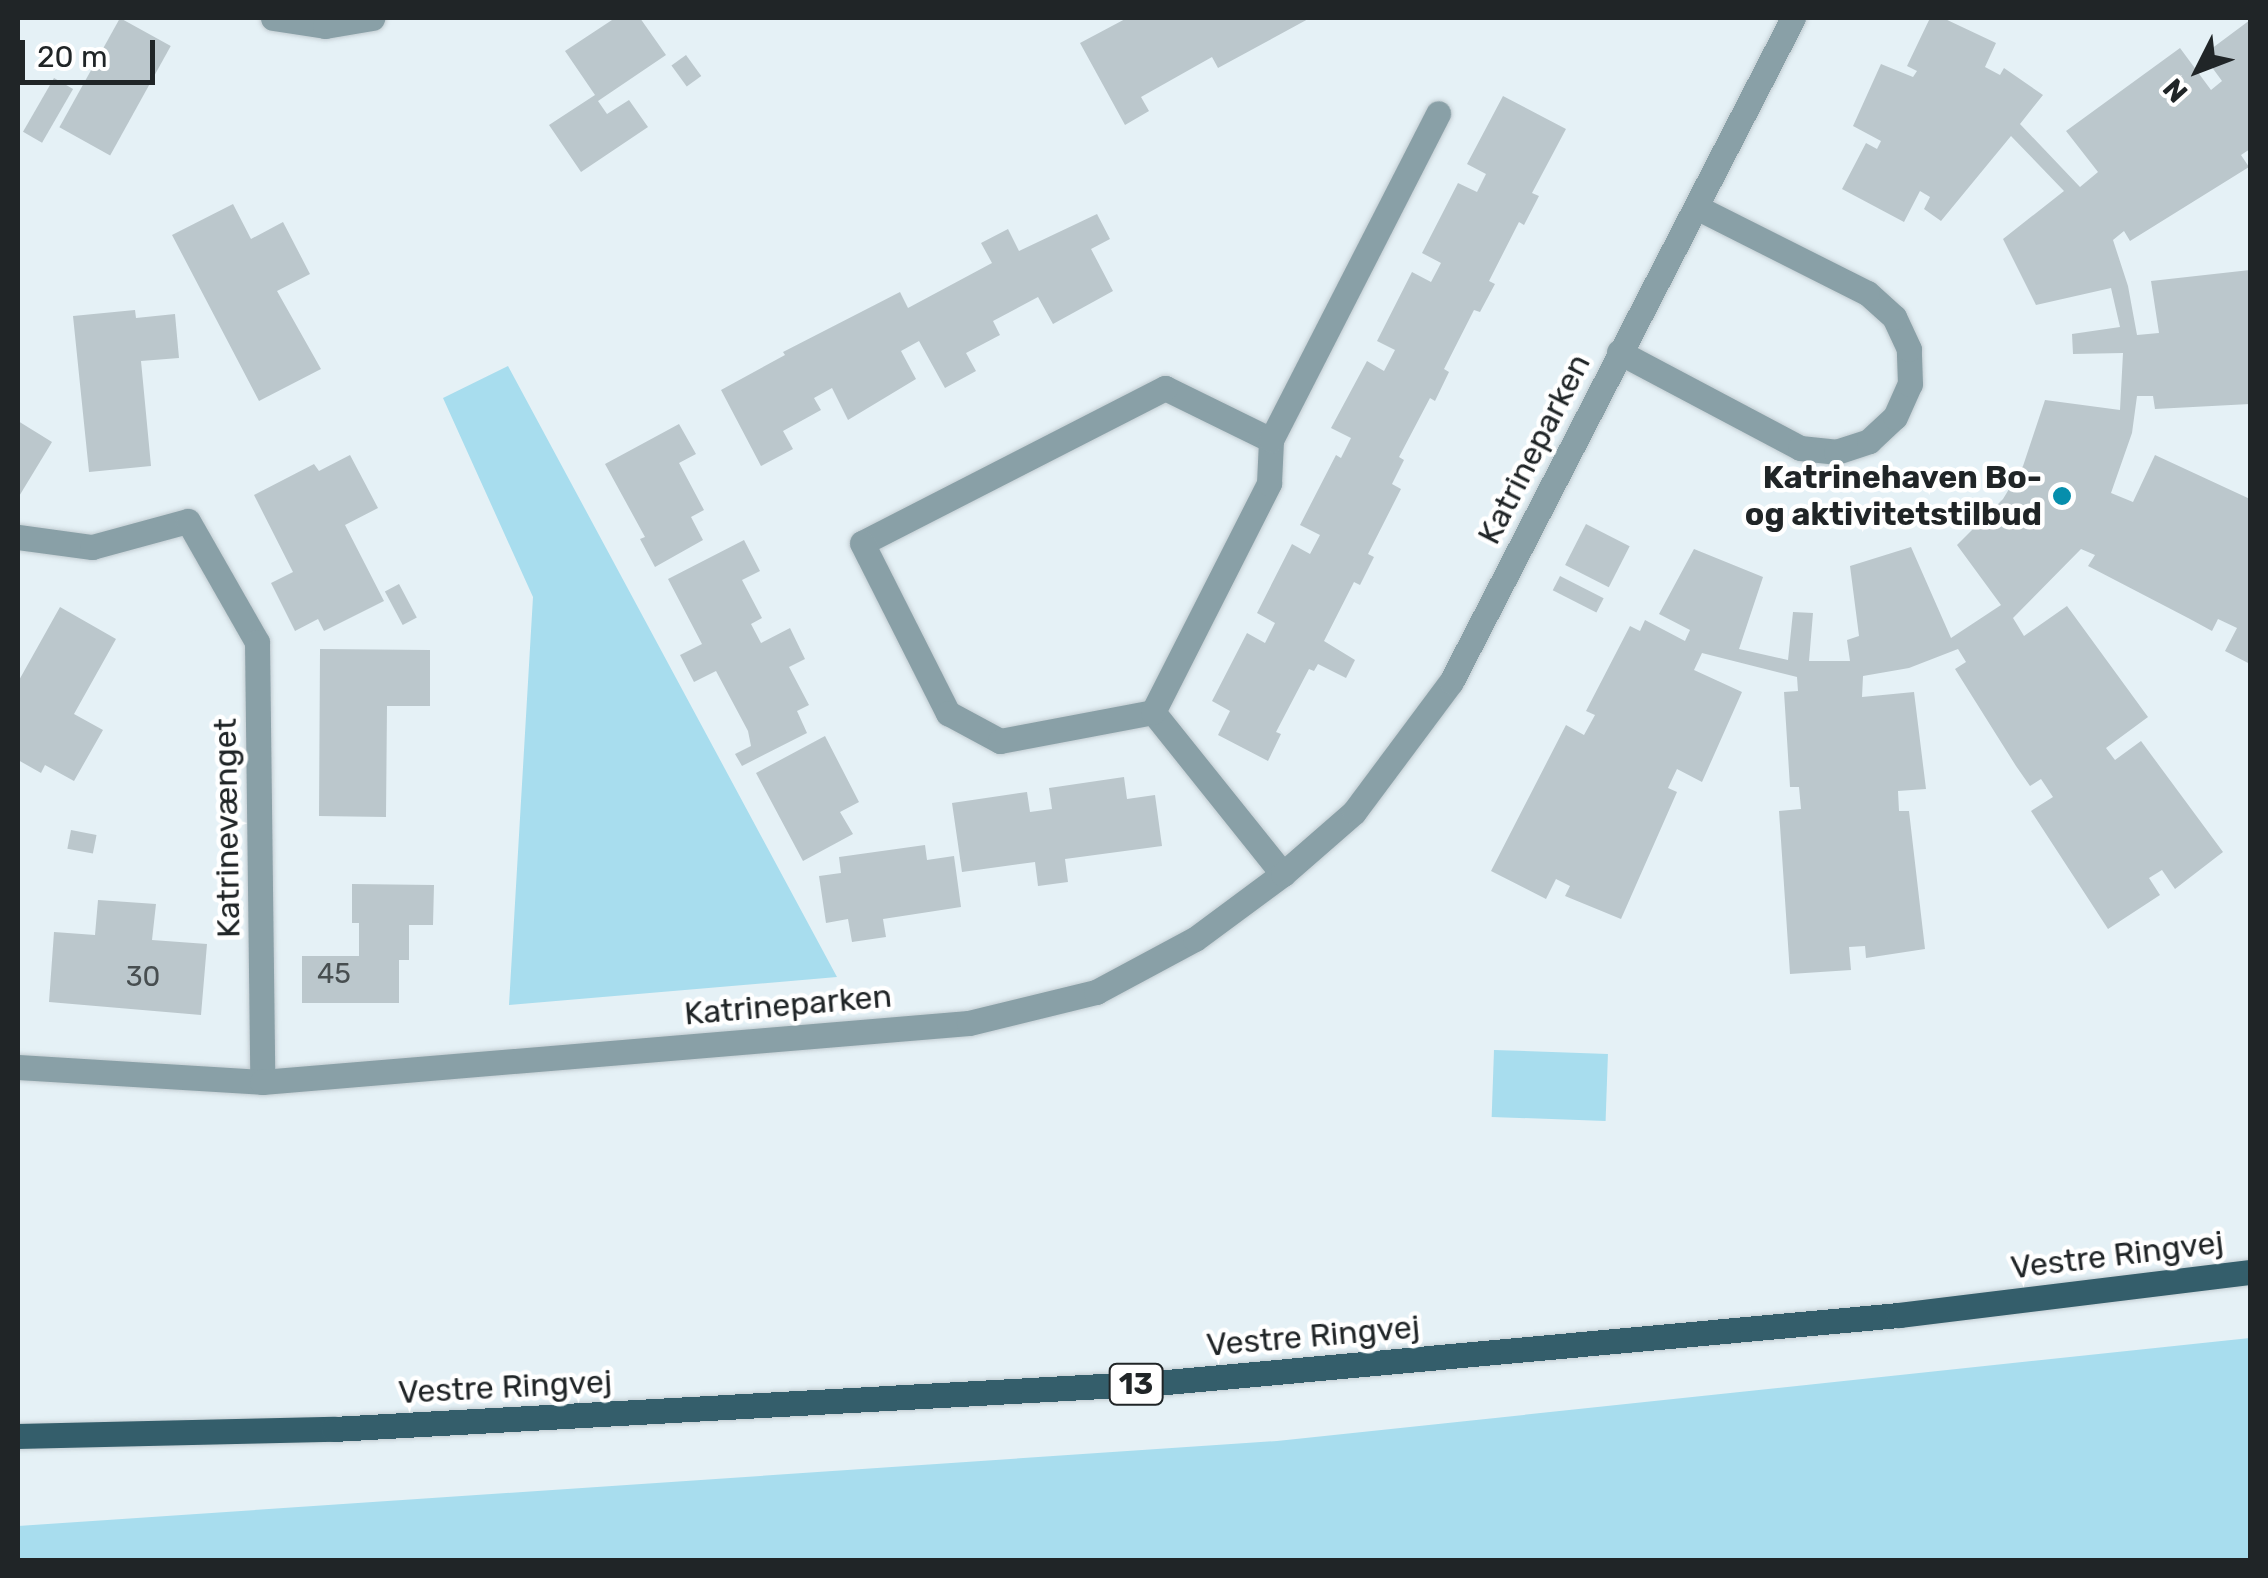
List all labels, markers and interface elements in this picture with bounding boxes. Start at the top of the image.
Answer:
scale bar [25,20,160,82]
north arrow [2148,20,2248,120]
text: 20 m [37,39,108,75]
text: N [2156,72,2194,109]
street label: Katrineparken [1470,348,1598,550]
place label: Katrinehaven Bo- og aktivitetstilbud [1745,459,2042,534]
marker: Katrinehaven Bo- og aktivitetstilbud [2051,485,2073,507]
street label: Katrinevænget [206,718,248,938]
house number: 45 [317,957,351,991]
house number: 30 [126,960,160,994]
street label: Katrineparken [683,977,893,1033]
street label: Vestre Ringvej [2008,1223,2226,1287]
street label: Vestre Ringvej [1205,1308,1421,1364]
road number: 13 [1108,1359,1164,1409]
street label: Vestre Ringvej [397,1362,613,1412]

